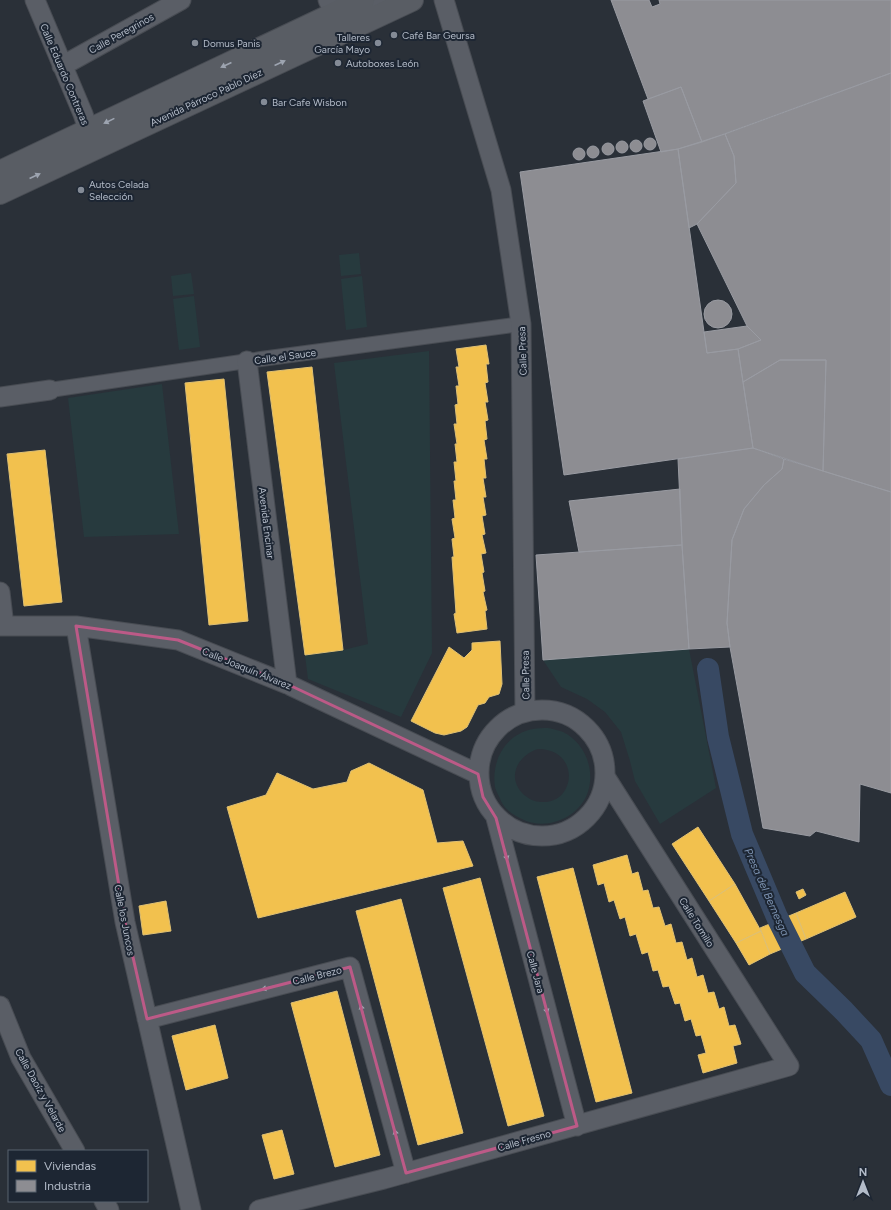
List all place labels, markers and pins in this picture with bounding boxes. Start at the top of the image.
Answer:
place label: Café Bar Geursa [402,29,475,42]
marker: Café Bar Geursa [389,30,399,40]
place label: Talleres García Mayo [314,31,370,56]
place label: Domus Panis [203,37,261,50]
marker: Domus Panis [190,38,200,48]
marker: Talleres García Mayo [373,38,383,48]
place label: Autoboxes León [346,57,419,70]
marker: Autoboxes León [333,58,343,68]
place label: Bar Cafe Wisbon [272,96,347,109]
marker: Bar Cafe Wisbon [259,97,269,107]
place label: Autos Celada Selección [89,178,149,203]
marker: Autos Celada Selección [76,185,86,195]

